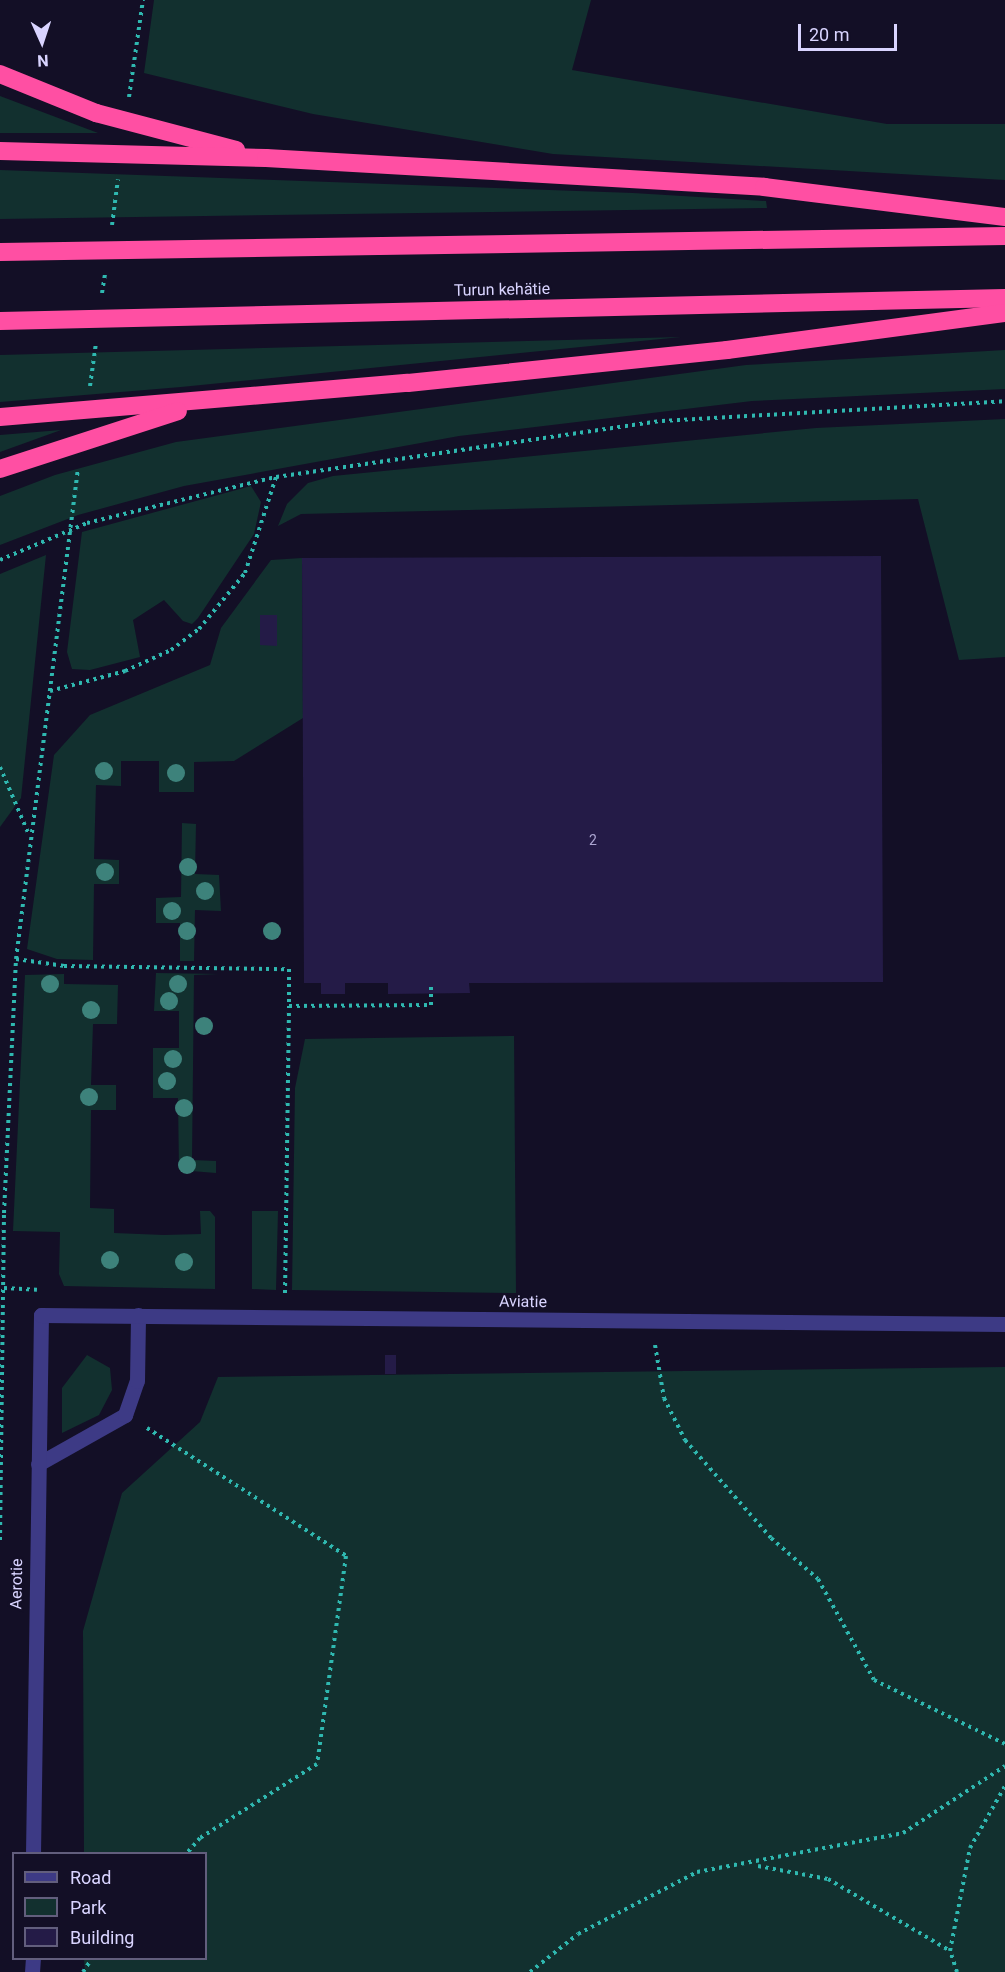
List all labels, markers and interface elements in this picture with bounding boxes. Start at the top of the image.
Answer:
north arrow [12,12,72,72]
scale bar [801,12,900,50]
text: 20 m [809,24,849,45]
text: N [37,51,49,70]
street label: Turun kehätie [454,280,550,300]
house number: 2 [589,832,597,848]
street label: Aviatie [499,1292,547,1312]
street label: Aerotie [7,1558,27,1610]
legend [12,1852,207,1960]
text: Road [70,1867,111,1888]
text: Park [70,1897,106,1918]
text: Building [70,1927,134,1948]

